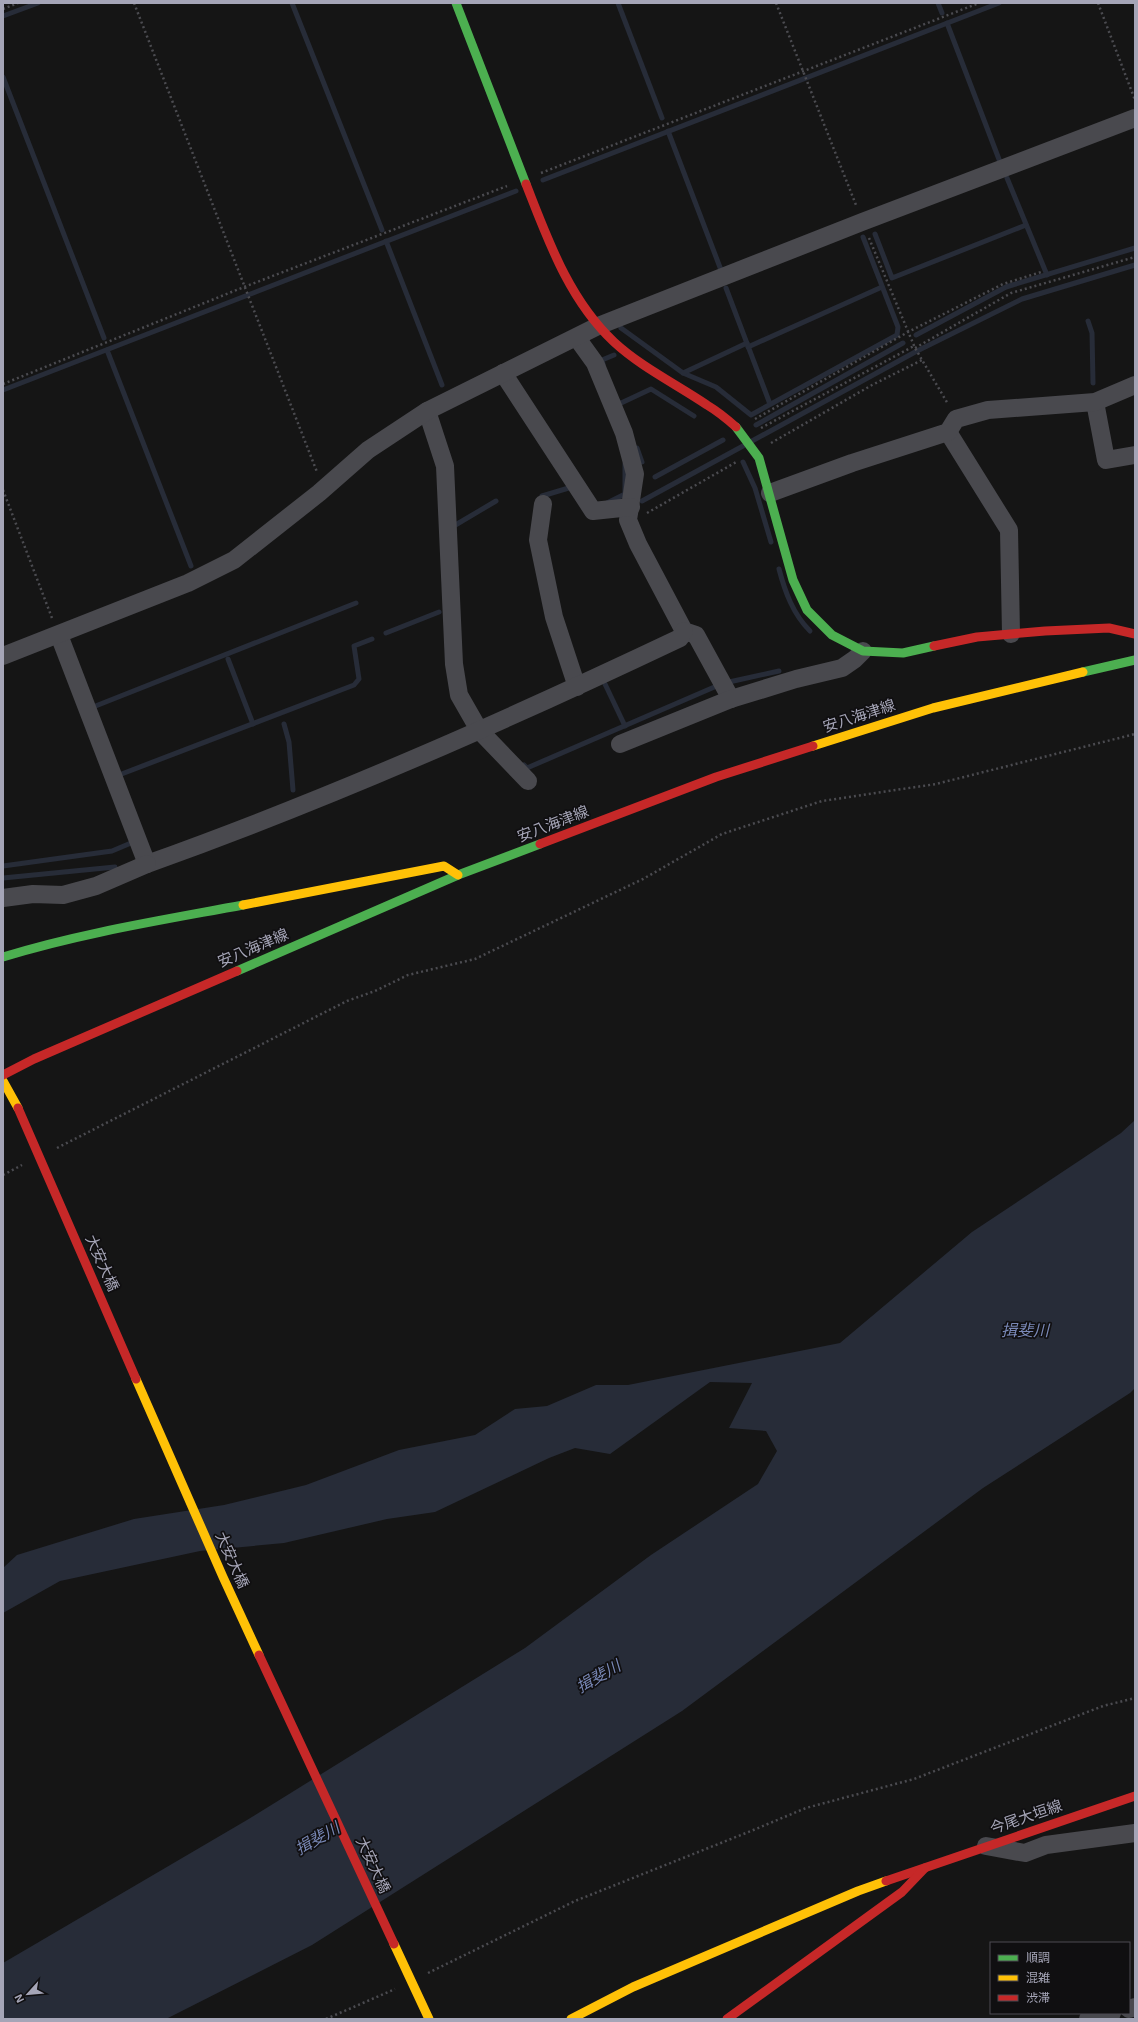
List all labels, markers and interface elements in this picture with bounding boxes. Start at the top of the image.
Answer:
street label: 安八海津線 [820,695,897,735]
street label: 安八海津線 [514,801,591,845]
street label: 安八海津線 [215,924,291,970]
street label: 大安大橋 [82,1232,123,1294]
water label: 揖斐川 [1001,1320,1051,1339]
street label: 大安大橋 [212,1529,253,1591]
water label: 揖斐川 [572,1654,625,1696]
street label: 今尾大垣線 [987,1795,1064,1837]
water label: 揖斐川 [291,1816,344,1858]
street label: 大安大橋 [353,1834,395,1896]
legend [990,1942,1130,2014]
text: 順調 [1026,1950,1050,1964]
text: 混雑 [1026,1970,1050,1984]
north arrow [8,1974,48,2014]
text: 渋滞 [1026,1990,1050,2004]
text: N [11,1992,26,2005]

